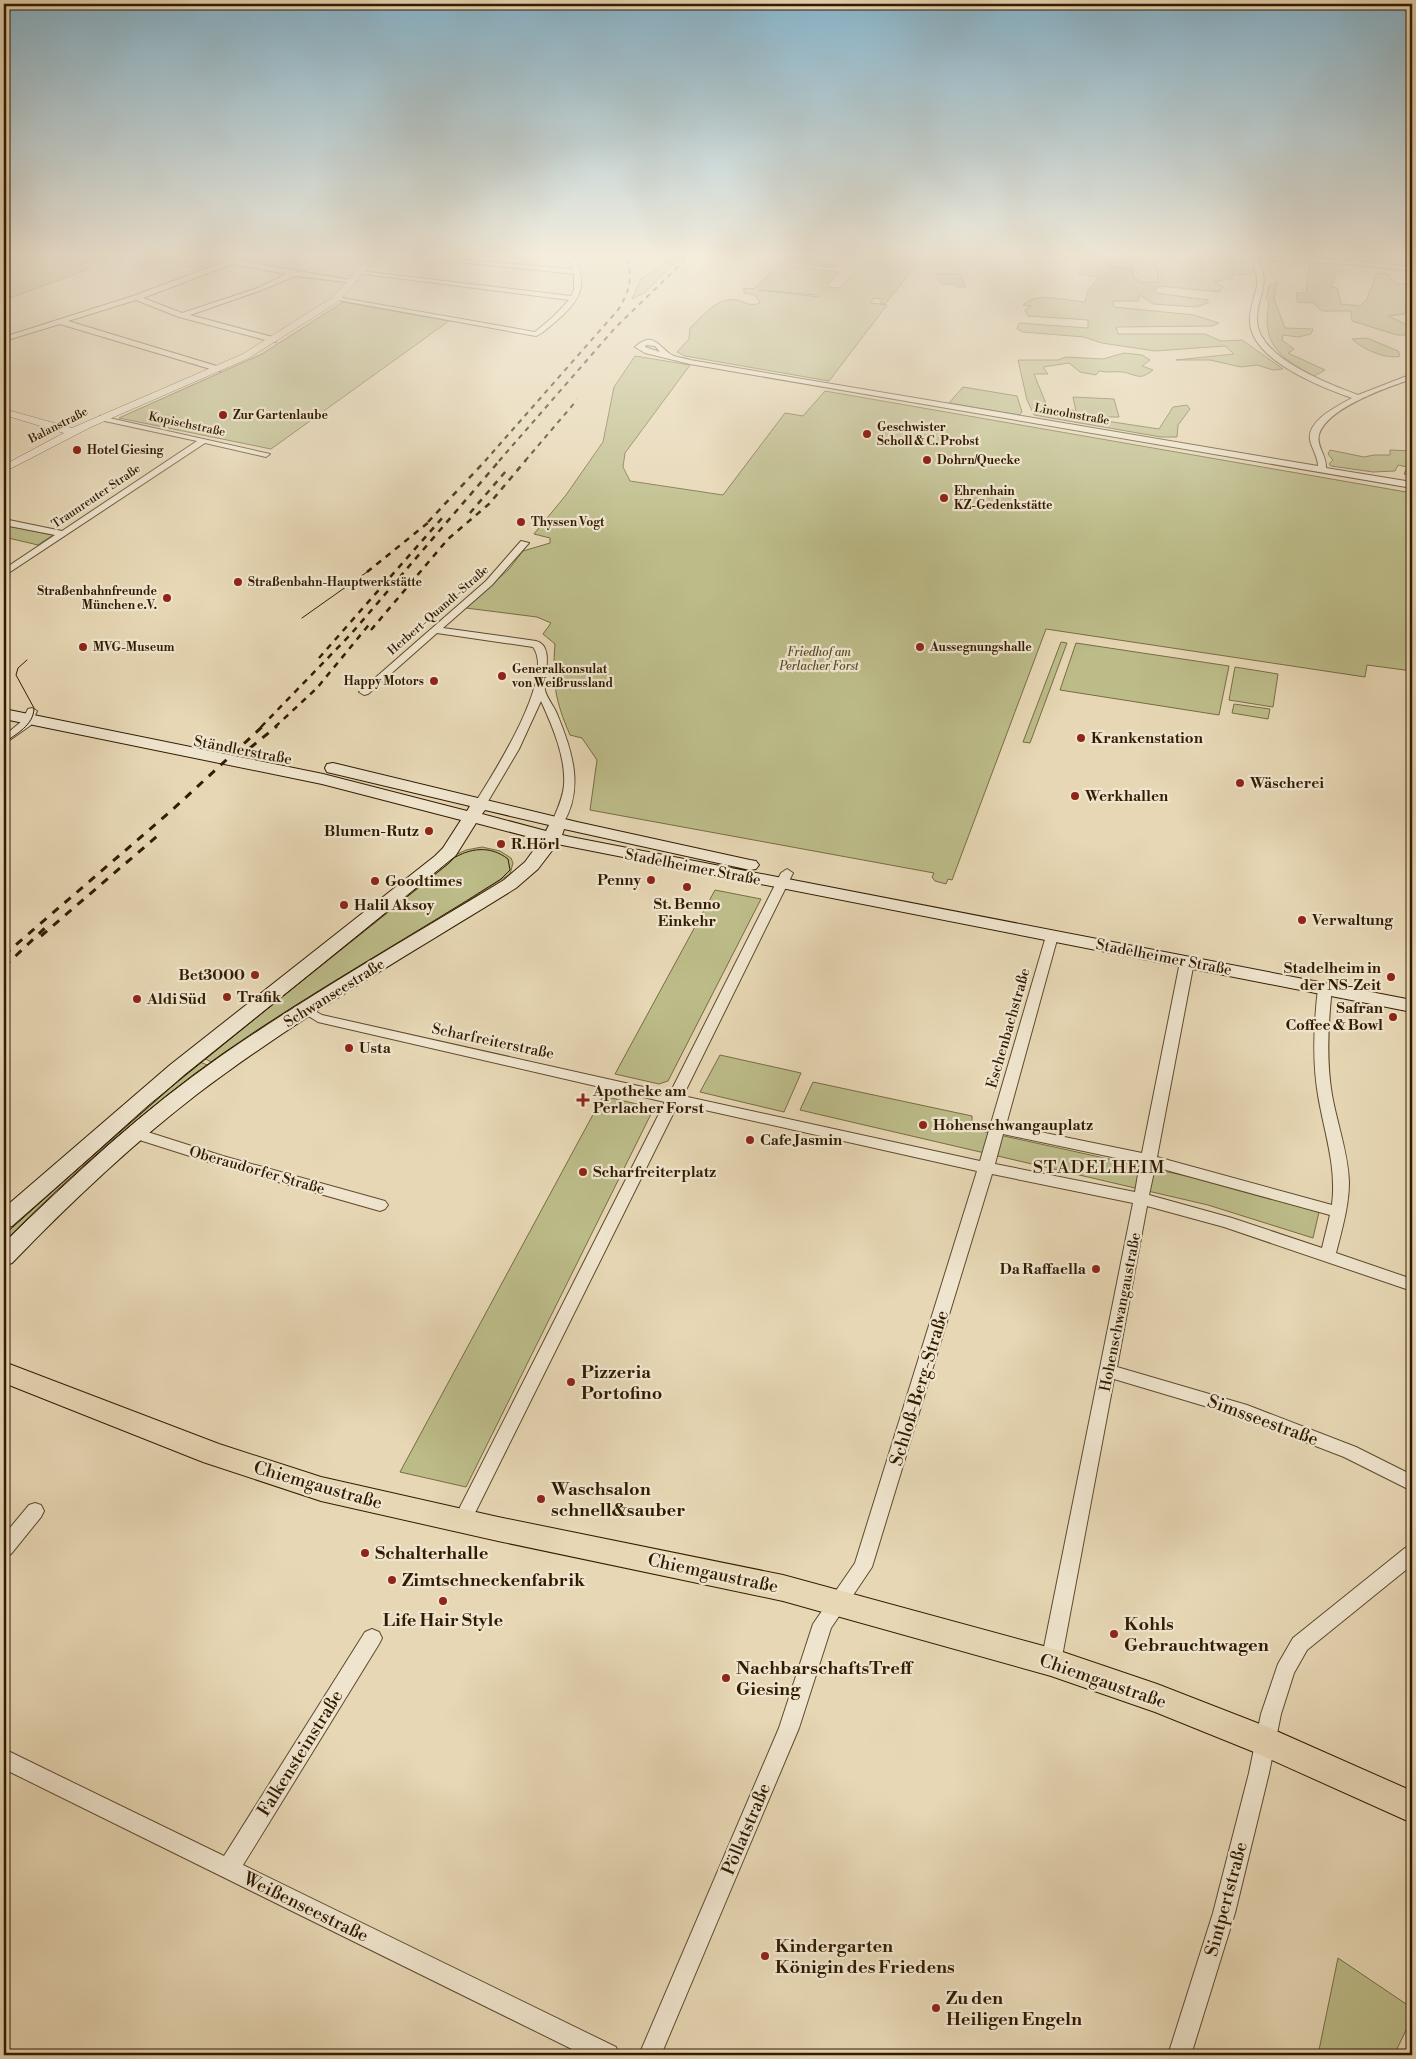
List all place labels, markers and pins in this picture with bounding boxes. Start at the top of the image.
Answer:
place label: Zur Gartenlaube [233,408,329,423]
marker: Zur Gartenlaube [217,409,229,421]
place label: Geschwister Scholl & C. Probst [877,420,980,449]
marker: Geschwister Scholl & C. Probst [861,428,873,440]
place label: Hotel Giesing [87,443,165,458]
marker: Hotel Giesing [71,444,83,456]
place label: Dohrn/Quecke [937,453,1021,468]
marker: Dohrn/Quecke [921,454,933,466]
place label: Ehrenhain KZ-Gedenkstätte [954,484,1053,513]
marker: Ehrenhain KZ-Gedenkstätte [938,492,950,504]
place label: Thyssen Vogt [531,515,605,530]
marker: Thyssen Vogt [515,516,527,528]
place label: Straßenbahn-Hauptwerkstätte [248,575,423,590]
marker: Straßenbahn-Hauptwerkstätte [232,576,244,588]
place label: Straßenbahnfreunde München e.V. [37,584,158,613]
marker: Straßenbahnfreunde München e.V. [161,592,173,604]
place label: MVG-Museum [93,640,175,655]
place label: Aussegnungshalle [929,640,1032,655]
marker: MVG-Museum [77,641,89,653]
marker: Aussegnungshalle [914,641,926,653]
place label: Generalkonsulat von Weißrussland [511,662,613,691]
marker: Generalkonsulat von Weißrussland [496,670,508,682]
place label: Happy Motors [344,674,424,689]
marker: Happy Motors [428,675,440,687]
place label: Krankenstation [1091,729,1204,748]
marker: Krankenstation [1075,732,1087,744]
place label: Wäscherei [1249,774,1324,793]
marker: Wäscherei [1234,777,1246,789]
place label: Werkhallen [1084,787,1169,806]
marker: Werkhallen [1069,790,1081,802]
place label: Blumen-Rutz [324,822,419,841]
marker: Blumen-Rutz [423,825,435,837]
place label: R.Hörl [511,835,560,854]
marker: R.Hörl [495,838,507,850]
place label: Penny [597,871,641,890]
place label: Goodtimes [385,872,462,891]
marker: Penny [645,874,657,886]
marker: Goodtimes [369,875,381,887]
marker: St. Benno Einkehr [681,881,693,893]
place label: St. Benno Einkehr [653,895,721,931]
place label: Halil Aksoy [354,896,435,915]
marker: Halil Aksoy [338,899,350,911]
place label: Verwaltung [1311,911,1393,930]
marker: Verwaltung [1296,914,1308,926]
place label: Stadelheim in der NS-Zeit [1284,959,1382,995]
place label: Bet3000 [179,966,245,985]
marker: Bet3000 [249,969,261,981]
marker: Stadelheim in der NS-Zeit [1385,971,1397,983]
place label: Trafik [237,988,282,1007]
place label: Aldi Süd [146,990,207,1009]
marker: Trafik [221,991,233,1003]
marker: Aldi Süd [131,993,143,1005]
place label: Safran Coffee & Bowl [1285,999,1384,1035]
marker: Safran Coffee & Bowl [1387,1011,1399,1023]
place label: Usta [359,1039,392,1058]
marker: Usta [343,1042,355,1054]
place label: Apotheke am Perlacher Forst [592,1082,704,1118]
marker: Apotheke am Perlacher Forst [577,1094,589,1106]
place label: Hohenschwangauplatz [933,1116,1093,1135]
marker: Hohenschwangauplatz [917,1119,929,1131]
place label: Cafe Jasmin [760,1131,843,1150]
marker: Cafe Jasmin [744,1134,756,1146]
place label: Scharfreiterplatz [593,1163,716,1182]
marker: Scharfreiterplatz [577,1166,589,1178]
place label: Da Raffaella [1000,1260,1087,1279]
marker: Da Raffaella [1090,1263,1102,1275]
place label: Pizzeria Portofino [581,1361,662,1405]
marker: Pizzeria Portofino [565,1376,577,1388]
place label: Waschsalon schnell&sauber [550,1478,685,1522]
marker: Waschsalon schnell&sauber [535,1493,547,1505]
place label: Schalterhalle [375,1542,489,1565]
marker: Schalterhalle [359,1547,371,1559]
place label: Zimtschneckenfabrik [402,1569,586,1592]
marker: Zimtschneckenfabrik [386,1574,398,1586]
marker: Life Hair Style [437,1595,449,1607]
place label: Life Hair Style [383,1609,503,1632]
place label: Kohls Gebrauchtwagen [1124,1613,1269,1657]
marker: Kohls Gebrauchtwagen [1108,1628,1120,1640]
place label: NachbarschaftsTreff Giesing [736,1657,914,1701]
marker: NachbarschaftsTreff Giesing [720,1672,732,1684]
place label: Kindergarten Königin des Friedens [775,1935,955,1979]
marker: Kindergarten Königin des Friedens [759,1950,771,1962]
place label: Zu den Heiligen Engeln [946,1987,1082,2031]
marker: Zu den Heiligen Engeln [930,2002,942,2014]

